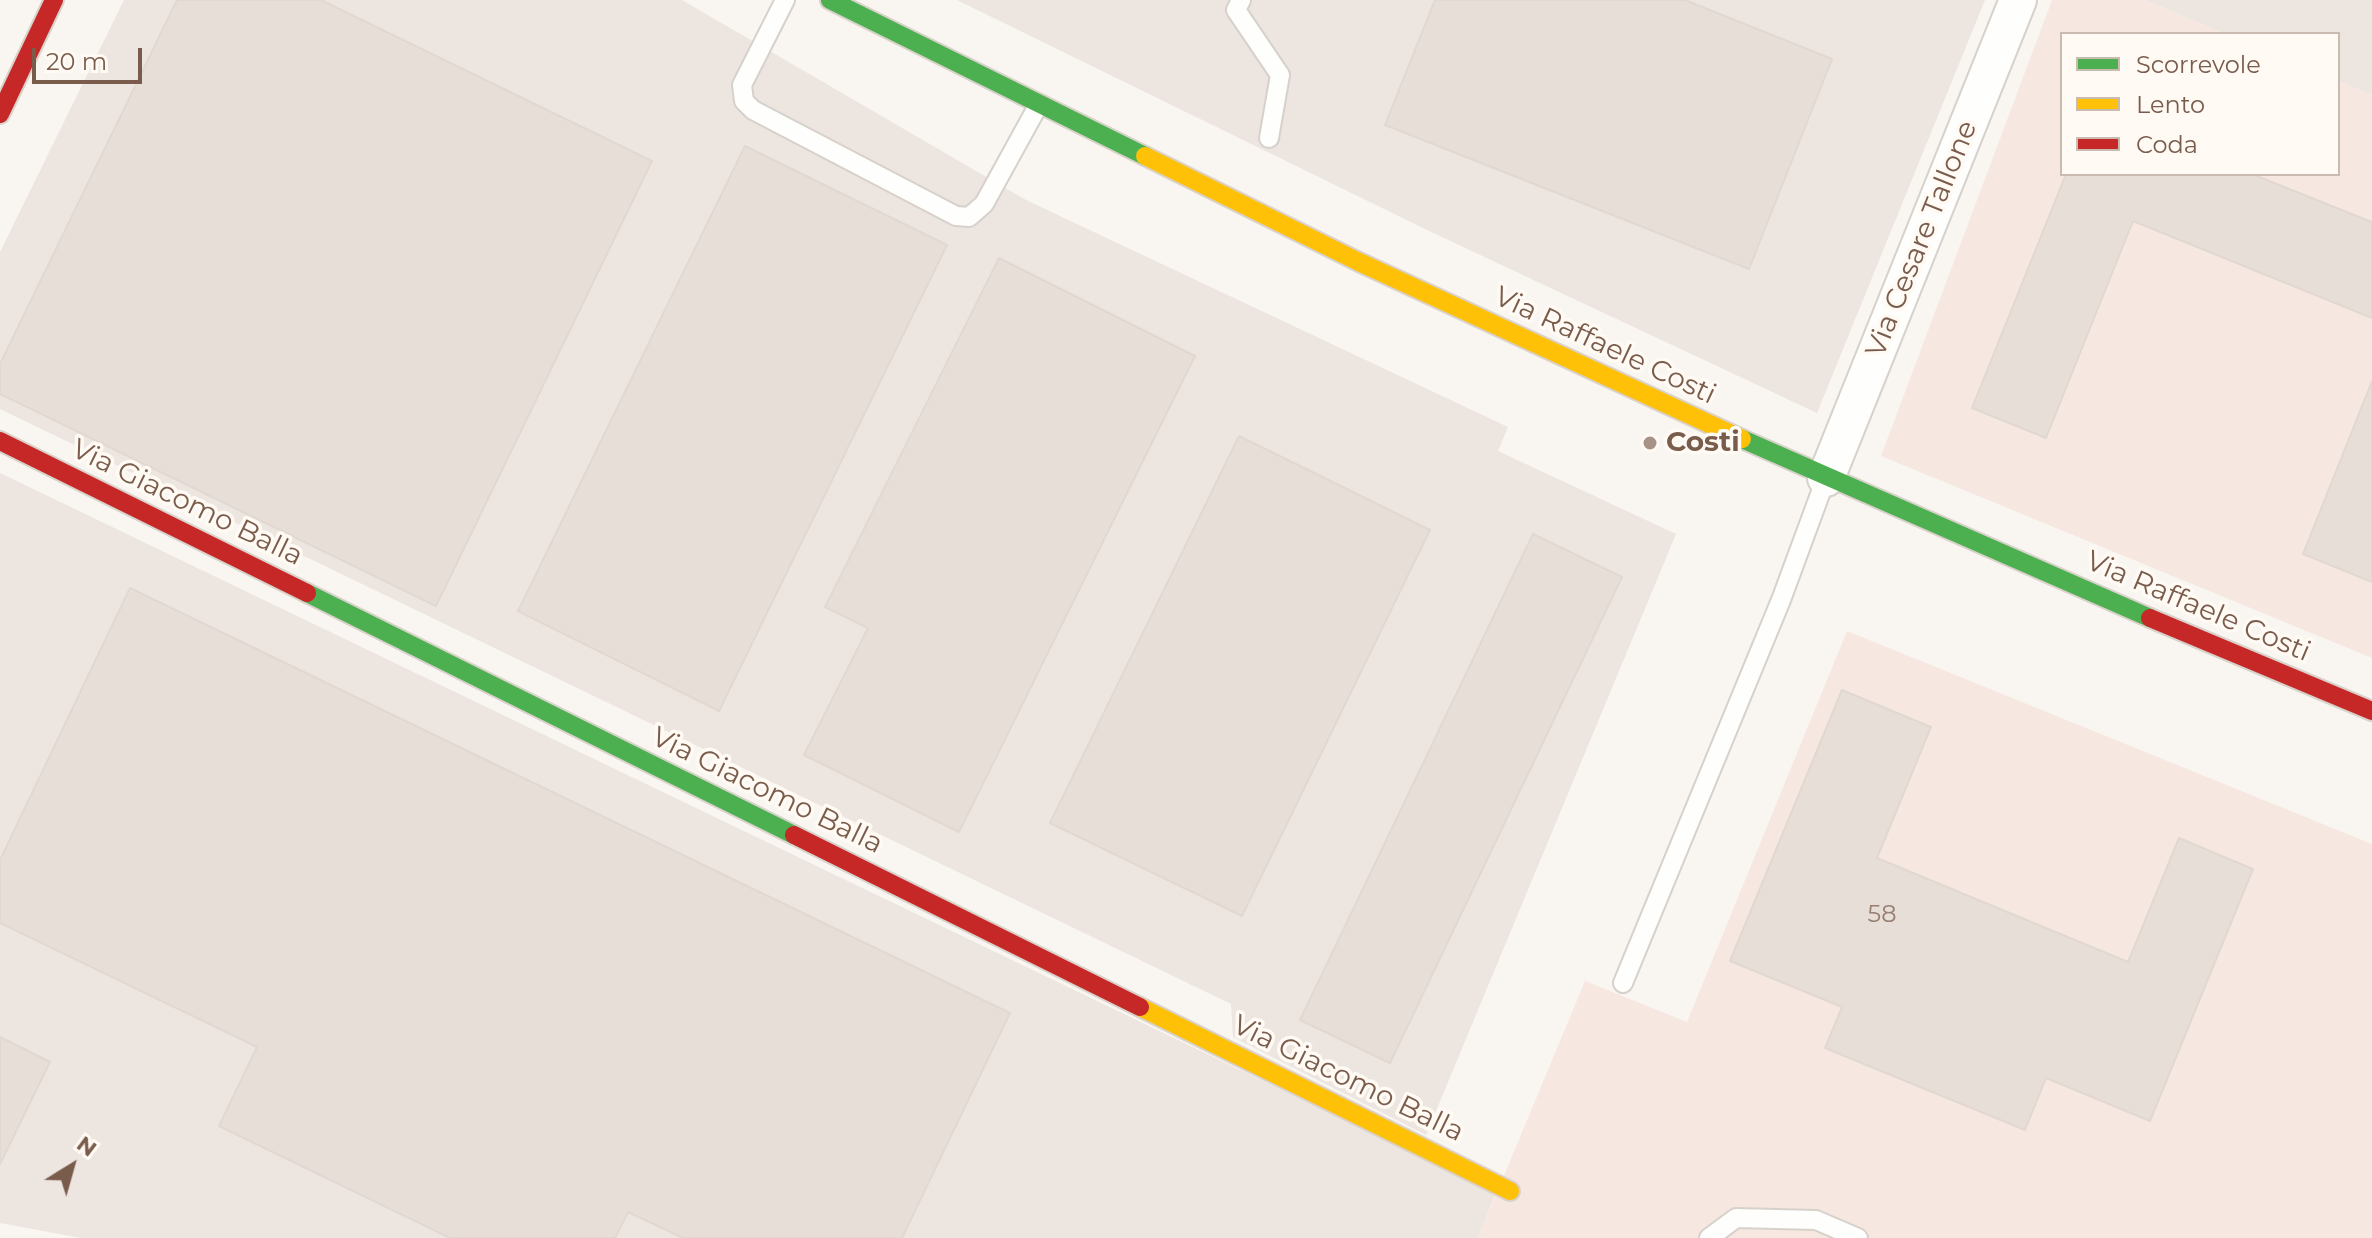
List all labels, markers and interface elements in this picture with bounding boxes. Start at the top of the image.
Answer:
scale bar [36,32,146,82]
legend [2060,32,2340,176]
text: 20 m [46,47,107,76]
text: Scorrevole [2136,50,2261,79]
text: Lento [2136,90,2205,119]
street label: Via Cesare Tallone [1859,116,1985,362]
text: Coda [2136,130,2198,159]
street label: Via Raffaele Costi [1489,280,1721,412]
place label: Costi [1666,426,1740,460]
street label: Via Giacomo Balla [66,432,308,574]
marker: Costi [1641,434,1659,452]
street label: Via Raffaele Costi [2081,545,2315,669]
street label: Via Giacomo Balla [646,720,888,862]
house number: 58 [1868,901,1896,929]
street label: Via Giacomo Balla [1227,1008,1469,1150]
north arrow [32,1126,112,1206]
text: N [72,1130,102,1163]

